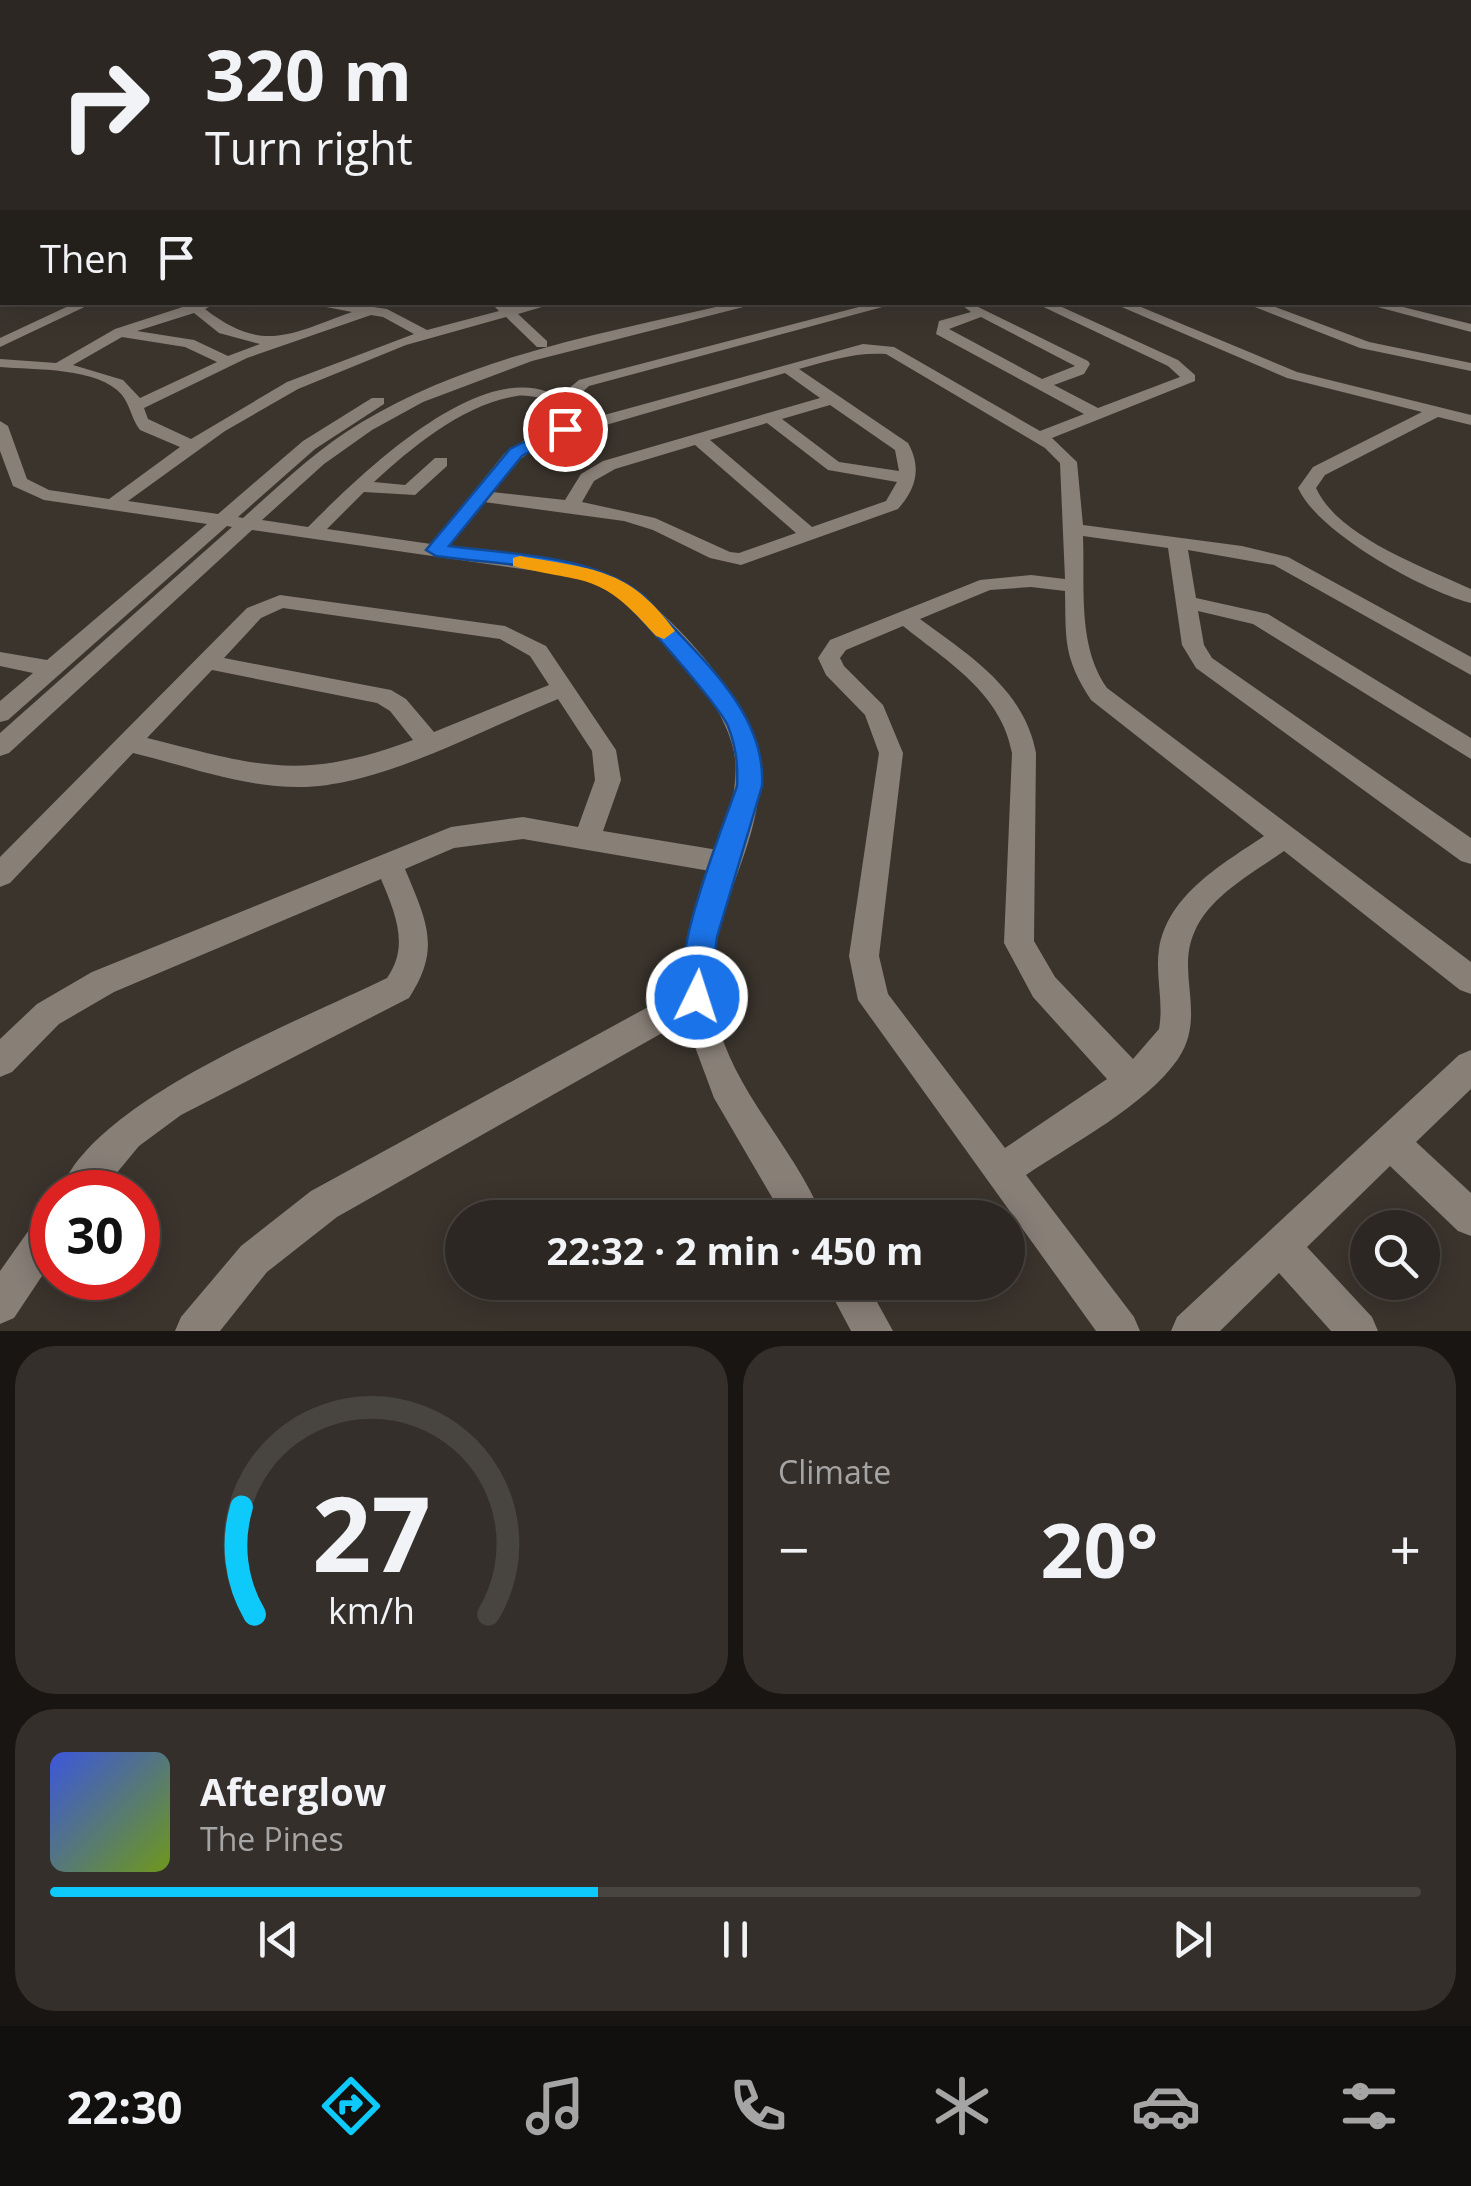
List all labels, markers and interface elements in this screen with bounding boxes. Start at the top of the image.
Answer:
text: 320 m [205,26,412,122]
icon: right [40,40,170,170]
text: Turn right [205,117,413,178]
icon: arrive [149,230,204,285]
text: Then [40,232,129,284]
pin [523,387,608,472]
icon: arrive [538,402,593,457]
position arrow [645,945,749,1049]
speed limit sign: 30 [30,1170,160,1300]
map controls [1350,1210,1440,1300]
button: search [1350,1210,1440,1300]
text: 22:32 · 2 min · 450 m [547,1224,923,1276]
text: Climate [778,1450,891,1493]
text: 27 [312,1461,431,1602]
text: 20° [1041,1498,1158,1600]
text: − [778,1511,809,1586]
text: + [1390,1511,1421,1586]
text: km/h [328,1586,415,1634]
text: Afterglow [200,1765,386,1817]
text: The Pines [200,1817,344,1860]
icon: previous [251,1912,306,1967]
icon: pause [708,1912,763,1967]
icon: next [1165,1912,1220,1967]
icon: directions [316,2071,386,2141]
icon: music [520,2071,590,2141]
icon: phone [723,2071,793,2141]
icon: climate [927,2071,997,2141]
icon: car [1131,2071,1201,2141]
icon: filters [1334,2071,1404,2141]
text: 22:30 [67,2076,183,2137]

